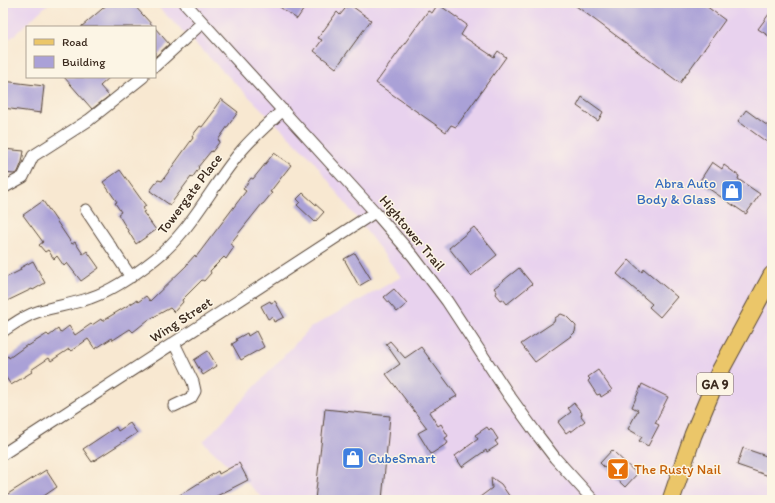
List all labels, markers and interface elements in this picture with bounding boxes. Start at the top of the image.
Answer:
legend [26,26,156,78]
text: Road [62,35,88,49]
text: Building [62,55,106,69]
street label: Towergate Place [154,150,226,238]
place label: Abra Auto Body & Glass [637,175,716,208]
shop icon: Abra Auto Body & Glass [719,178,745,204]
street label: Hightower Trail [376,192,448,274]
street label: Wing Street [147,294,215,346]
road number: GA 9 [697,373,733,395]
shop icon: CubeSmart [340,445,366,471]
place label: CubeSmart [368,450,436,467]
bar icon: The Rusty Nail [605,456,631,482]
place label: The Rusty Nail [634,461,721,478]

